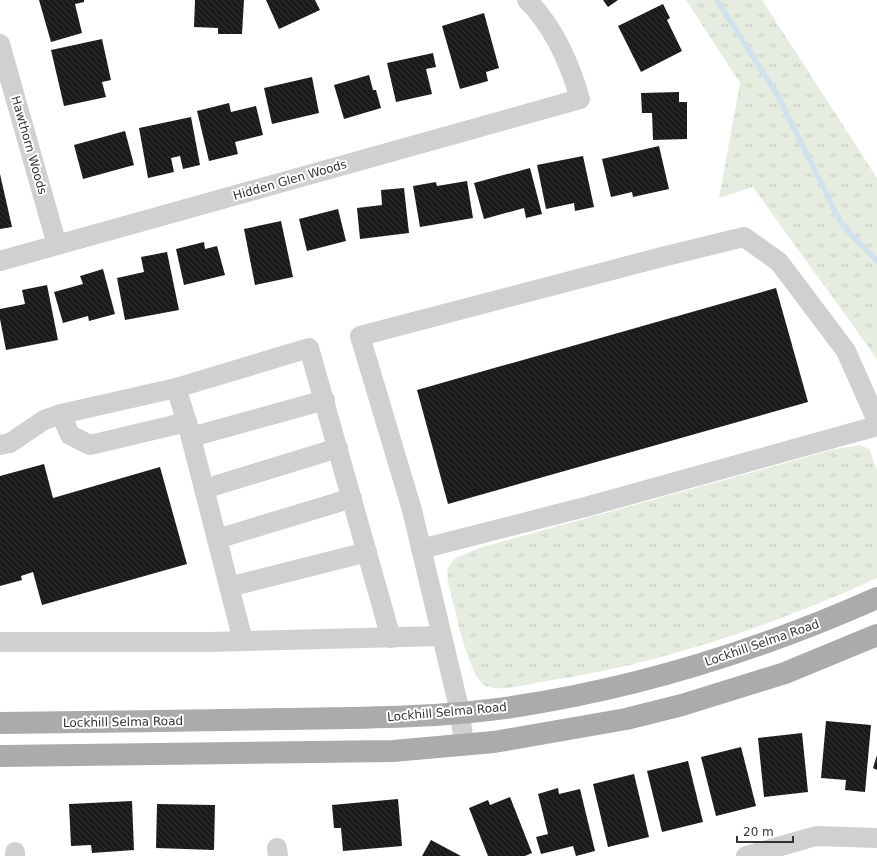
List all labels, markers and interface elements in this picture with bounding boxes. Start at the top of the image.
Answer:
street label: Hawthorn Woods [8,94,50,196]
street label: Hidden Glen Woods [232,157,348,203]
street label: Lockhill Selma Road [703,617,821,669]
street label: Lockhill Selma Road [387,700,507,724]
street label: Lockhill Selma Road [63,714,183,730]
scale bar [737,818,793,844]
text: 20 m [743,825,774,839]

